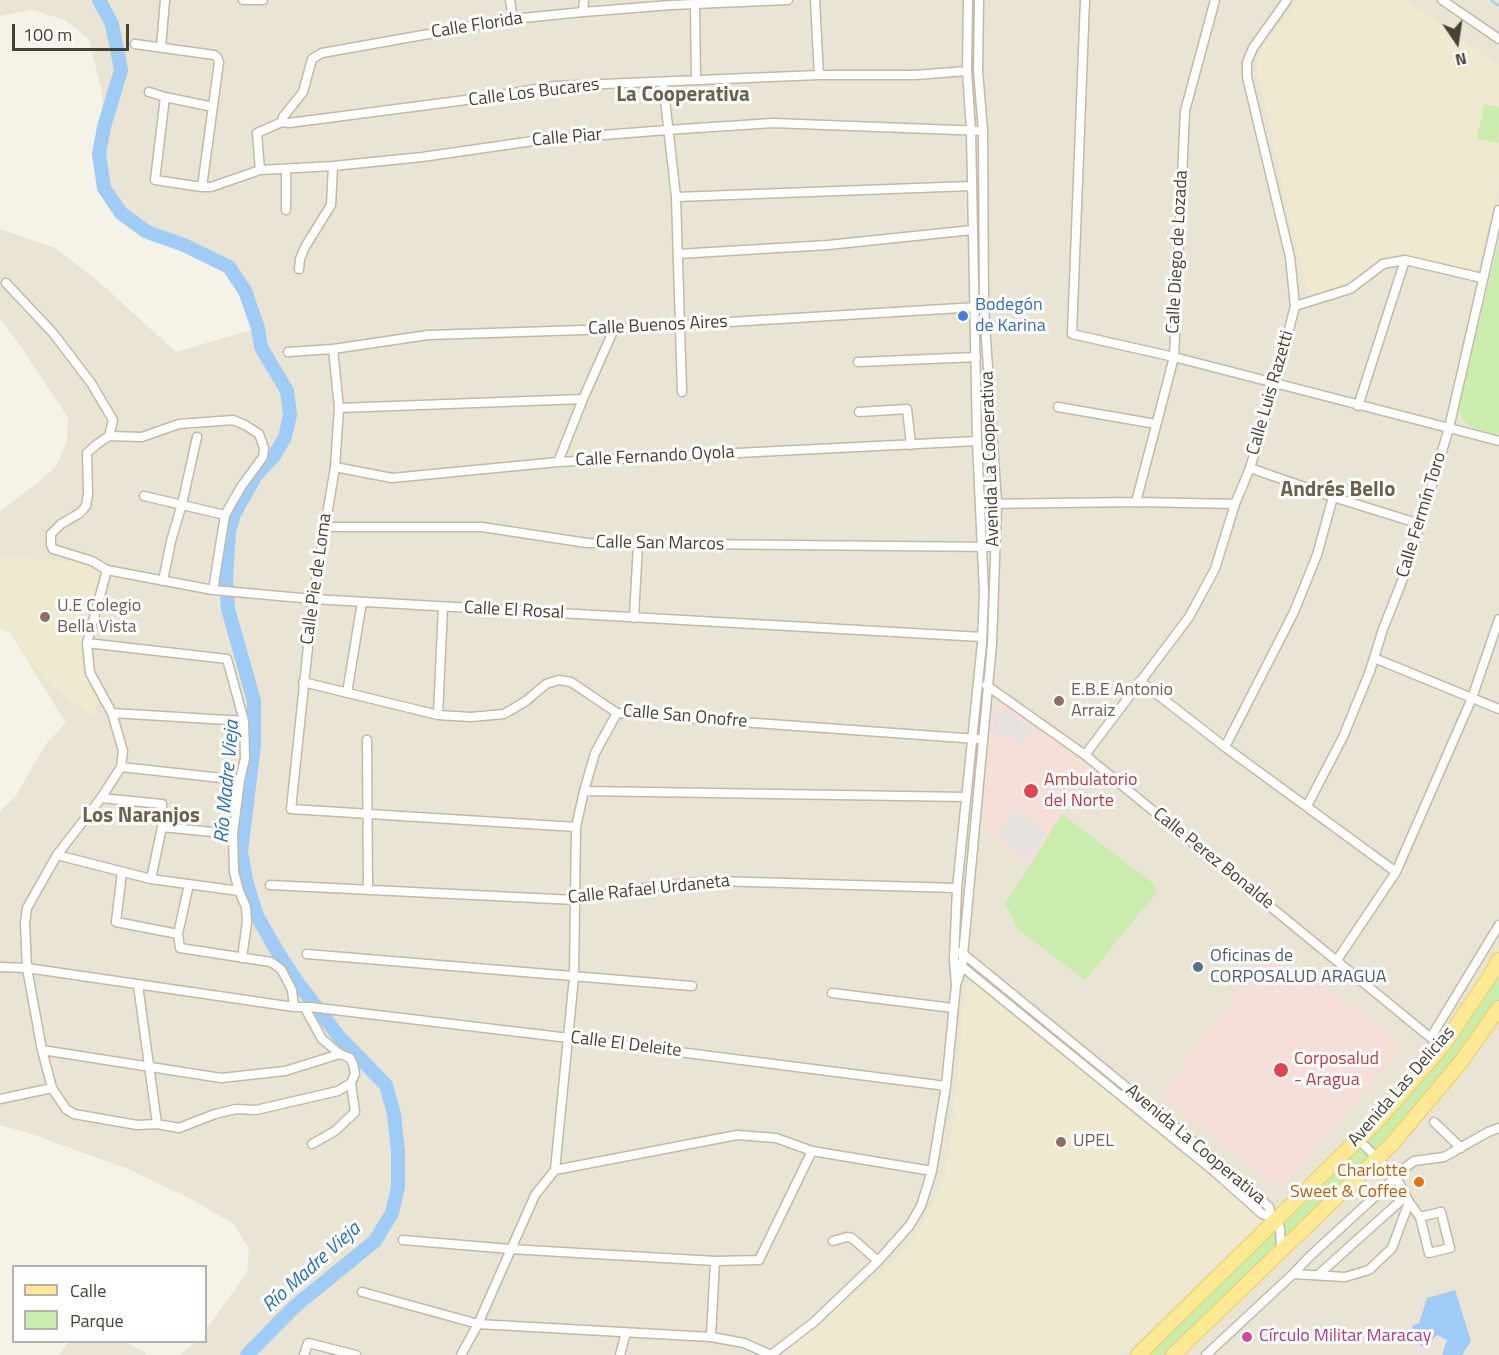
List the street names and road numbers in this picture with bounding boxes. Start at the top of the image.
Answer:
street label: Calle Florida [430,8,524,44]
street label: Calle Los Bucares [467,74,601,112]
street label: Calle Piar [531,124,603,152]
street label: Calle Diego de Lozada [1163,170,1193,334]
street label: Calle Buenos Aires [588,312,728,340]
street label: Calle Luis Razetti [1243,328,1299,458]
street label: Avenida La Cooperativa [977,371,1005,547]
street label: Calle Fernando Oyola [575,442,735,472]
street label: Calle Fermín Toro [1393,450,1451,580]
street label: Calle Pie de Loma [297,512,337,646]
street label: Calle San Marcos [596,532,724,556]
street label: Calle El Rosal [463,598,565,624]
street label: Calle San Onofre [622,701,748,733]
street label: Calle Perez Bonalde [1148,804,1278,914]
street label: Calle Rafael Urdaneta [567,871,731,909]
street label: Avenida Las Delicias [1344,1023,1460,1151]
street label: Calle El Deleite [569,1027,683,1063]
street label: Avenida La Cooperativa [1121,1080,1269,1210]

